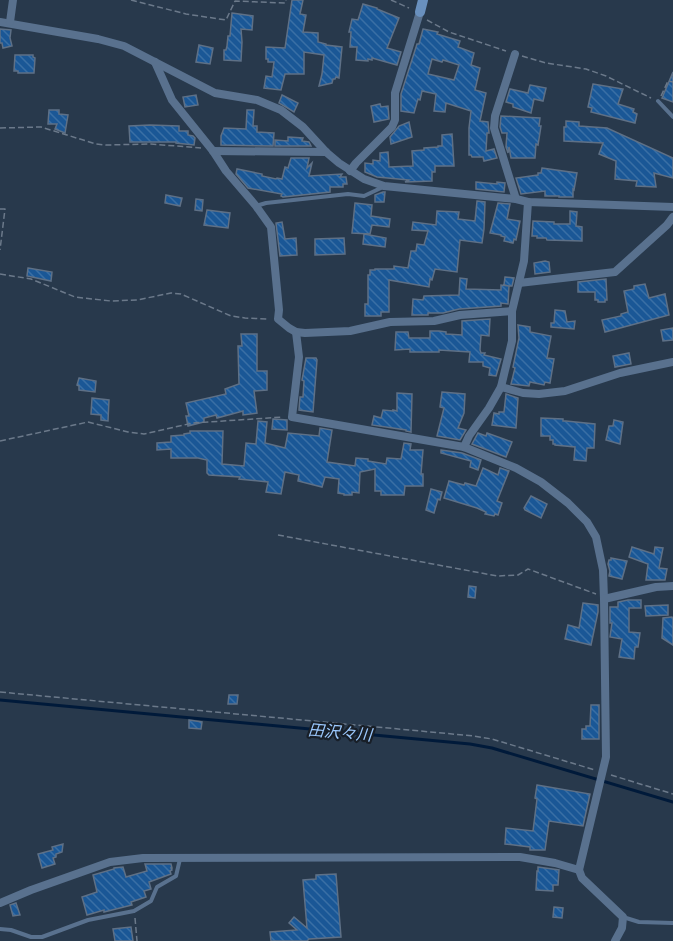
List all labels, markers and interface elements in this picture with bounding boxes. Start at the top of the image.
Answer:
water label: 田沢々川 [307,719,375,747]

